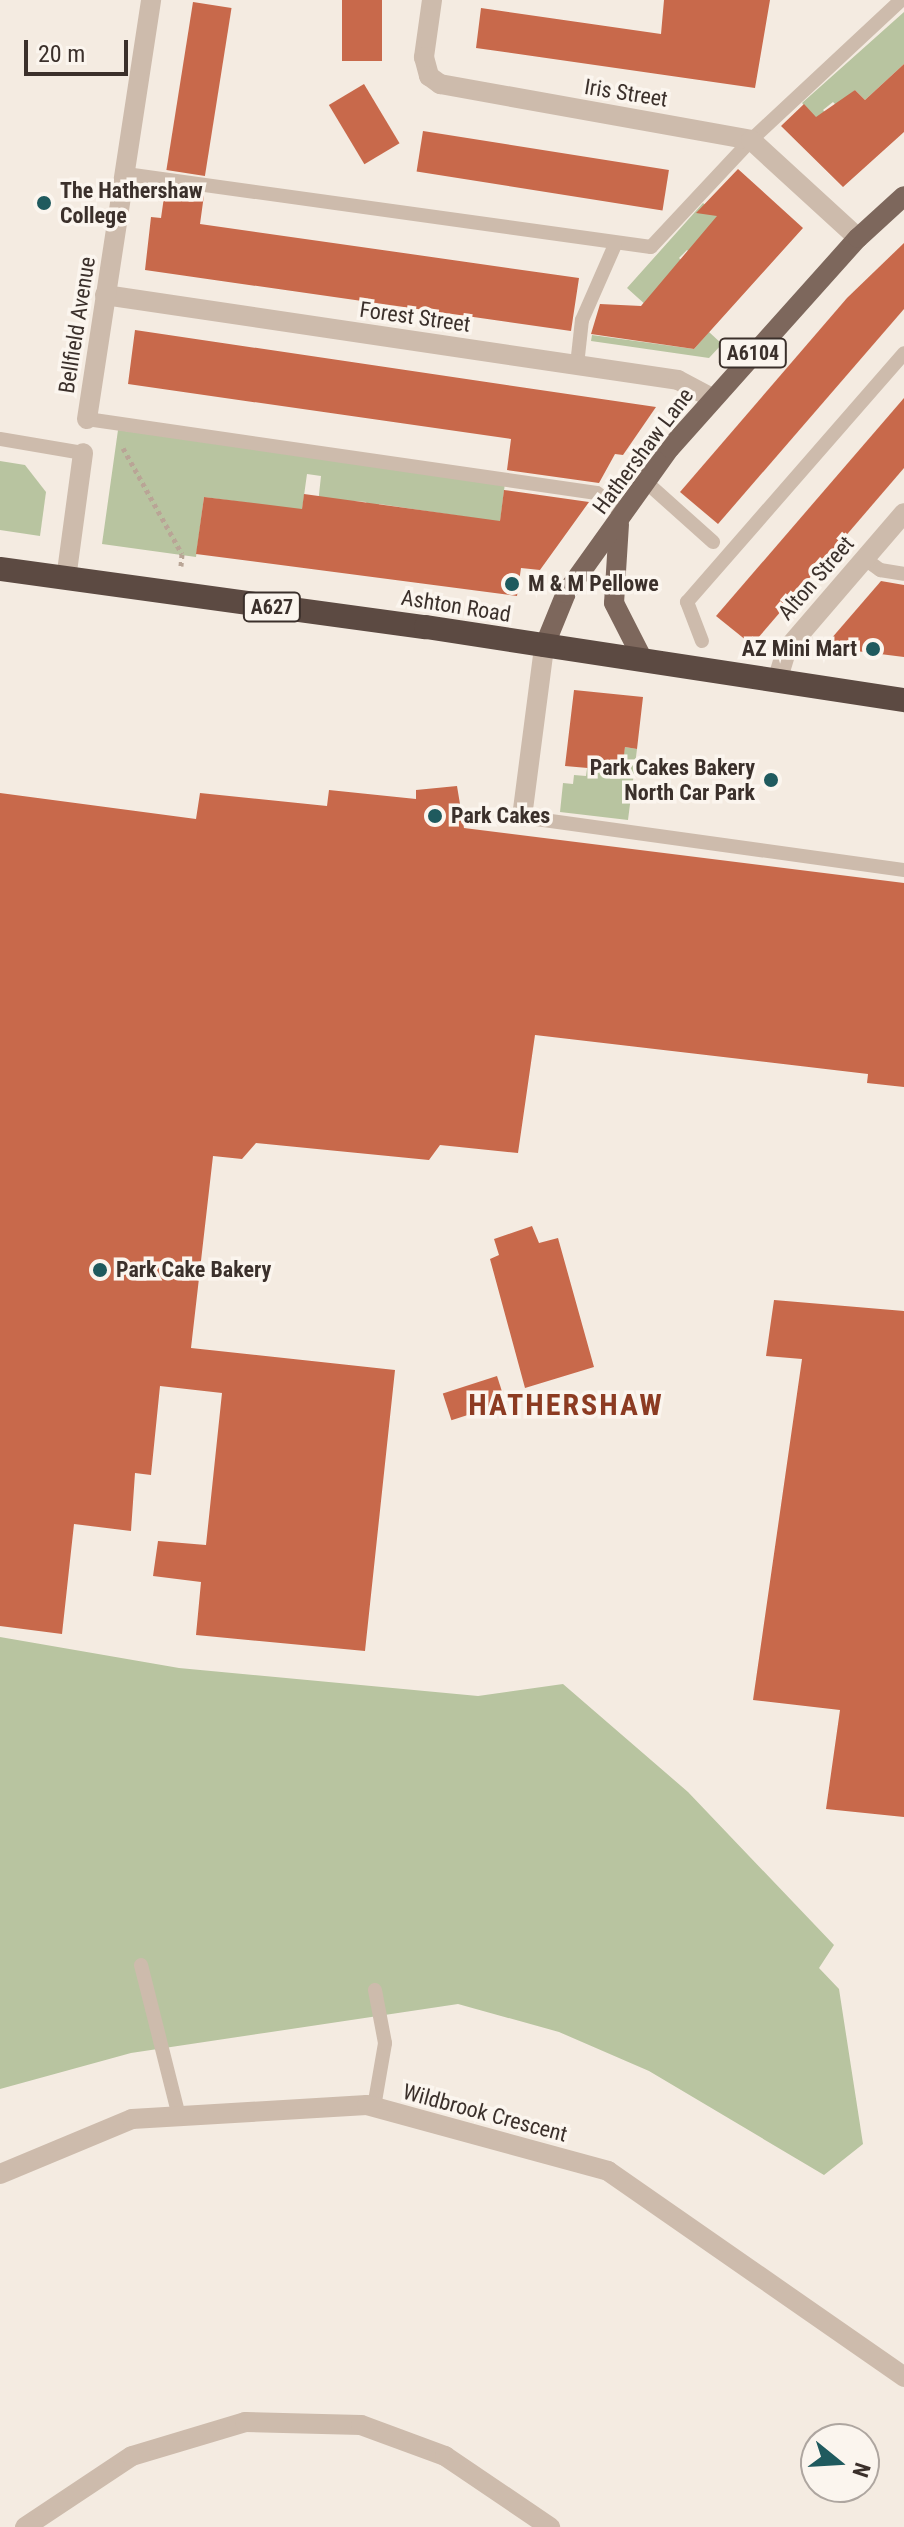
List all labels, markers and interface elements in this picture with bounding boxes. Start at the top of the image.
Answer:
scale bar [28,24,132,74]
text: 20 m [38,40,85,68]
street label: Iris Street [583,73,669,113]
place label: The Hathershaw College [60,177,203,228]
marker: The Hathershaw College [35,194,53,212]
street label: Bellfield Avenue [53,255,101,395]
street label: Forest Street [358,296,472,338]
road number: A6104 [717,337,789,369]
street label: Hathershaw Lane [587,383,699,519]
street label: Alton Street [772,531,860,625]
place label: M & M Pellowe [528,571,659,597]
marker: M & M Pellowe [503,575,521,593]
street label: Ashton Road [399,584,513,628]
road number: A627 [242,591,302,623]
place label: AZ Mini Mart [742,636,857,662]
marker: AZ Mini Mart [864,640,882,658]
place label: Park Cakes Bakery North Car Park [590,754,755,806]
marker: Park Cakes Bakery North Car Park [762,771,780,789]
place label: Park Cakes [451,803,550,829]
marker: Park Cakes [426,807,444,825]
place label: Park Cake Bakery [116,1257,271,1283]
marker: Park Cake Bakery [91,1261,109,1279]
district label: HATHERSHAW [468,1387,664,1423]
street label: Wildbrook Crescent [400,2078,570,2148]
north arrow [800,2423,880,2503]
text: N [847,2460,875,2480]

